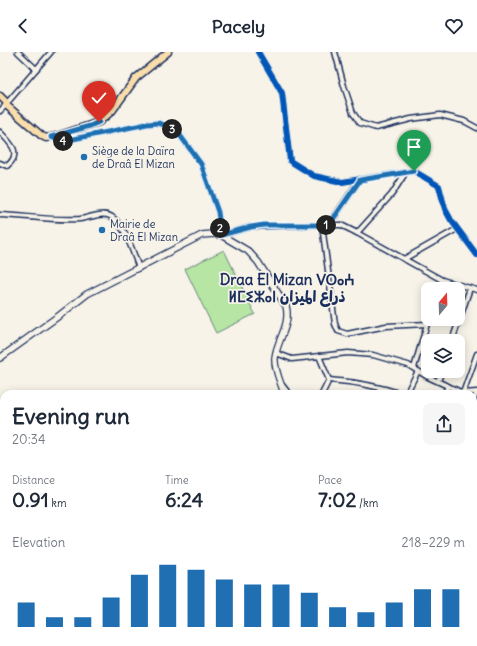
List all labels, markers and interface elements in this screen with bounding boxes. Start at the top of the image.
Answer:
icon: back [12,15,34,37]
text: Pacely [212,15,265,38]
icon: heart [443,15,465,37]
pin [82,81,116,122]
icon: check [88,87,110,109]
pin: 3 [162,119,182,139]
text: 3 [169,122,175,136]
pin [397,130,431,171]
pin: 4 [53,131,73,151]
text: 4 [60,134,66,148]
icon: arrive [403,136,425,158]
place label: Siège de la Daïra de Draâ El Mizan [92,144,175,171]
marker: Siège de la Daïra de Draâ El Mizan [79,152,89,162]
pin: 1 [316,215,336,235]
place label: Mairie de Draâ El Mizan [110,217,178,244]
pin: 2 [210,218,230,238]
text: 1 [324,218,328,232]
text: 2 [217,221,223,235]
marker: Mairie de Draâ El Mizan [97,225,107,235]
district label: Draa El Mizan ⴸⵔⴰⵄ ⵍⵎⵉⵣⴰⵏ ذراع الميزان [220,270,354,307]
north arrow [421,282,465,326]
map controls [421,282,465,378]
button: layers [421,334,465,378]
text: Evening run [12,402,130,430]
button: share [423,403,465,445]
text: 20:34 [12,431,46,448]
text: Distance [12,473,55,487]
text: Time [165,473,189,487]
text: Pace [318,473,342,487]
text: 0.91 [12,487,49,512]
text: 6:24 [165,487,203,512]
text: 7:02 [318,487,356,512]
text: km [49,496,67,510]
text: /km [356,496,378,510]
text: Elevation [12,534,65,551]
text: 218–229 m [402,534,465,551]

